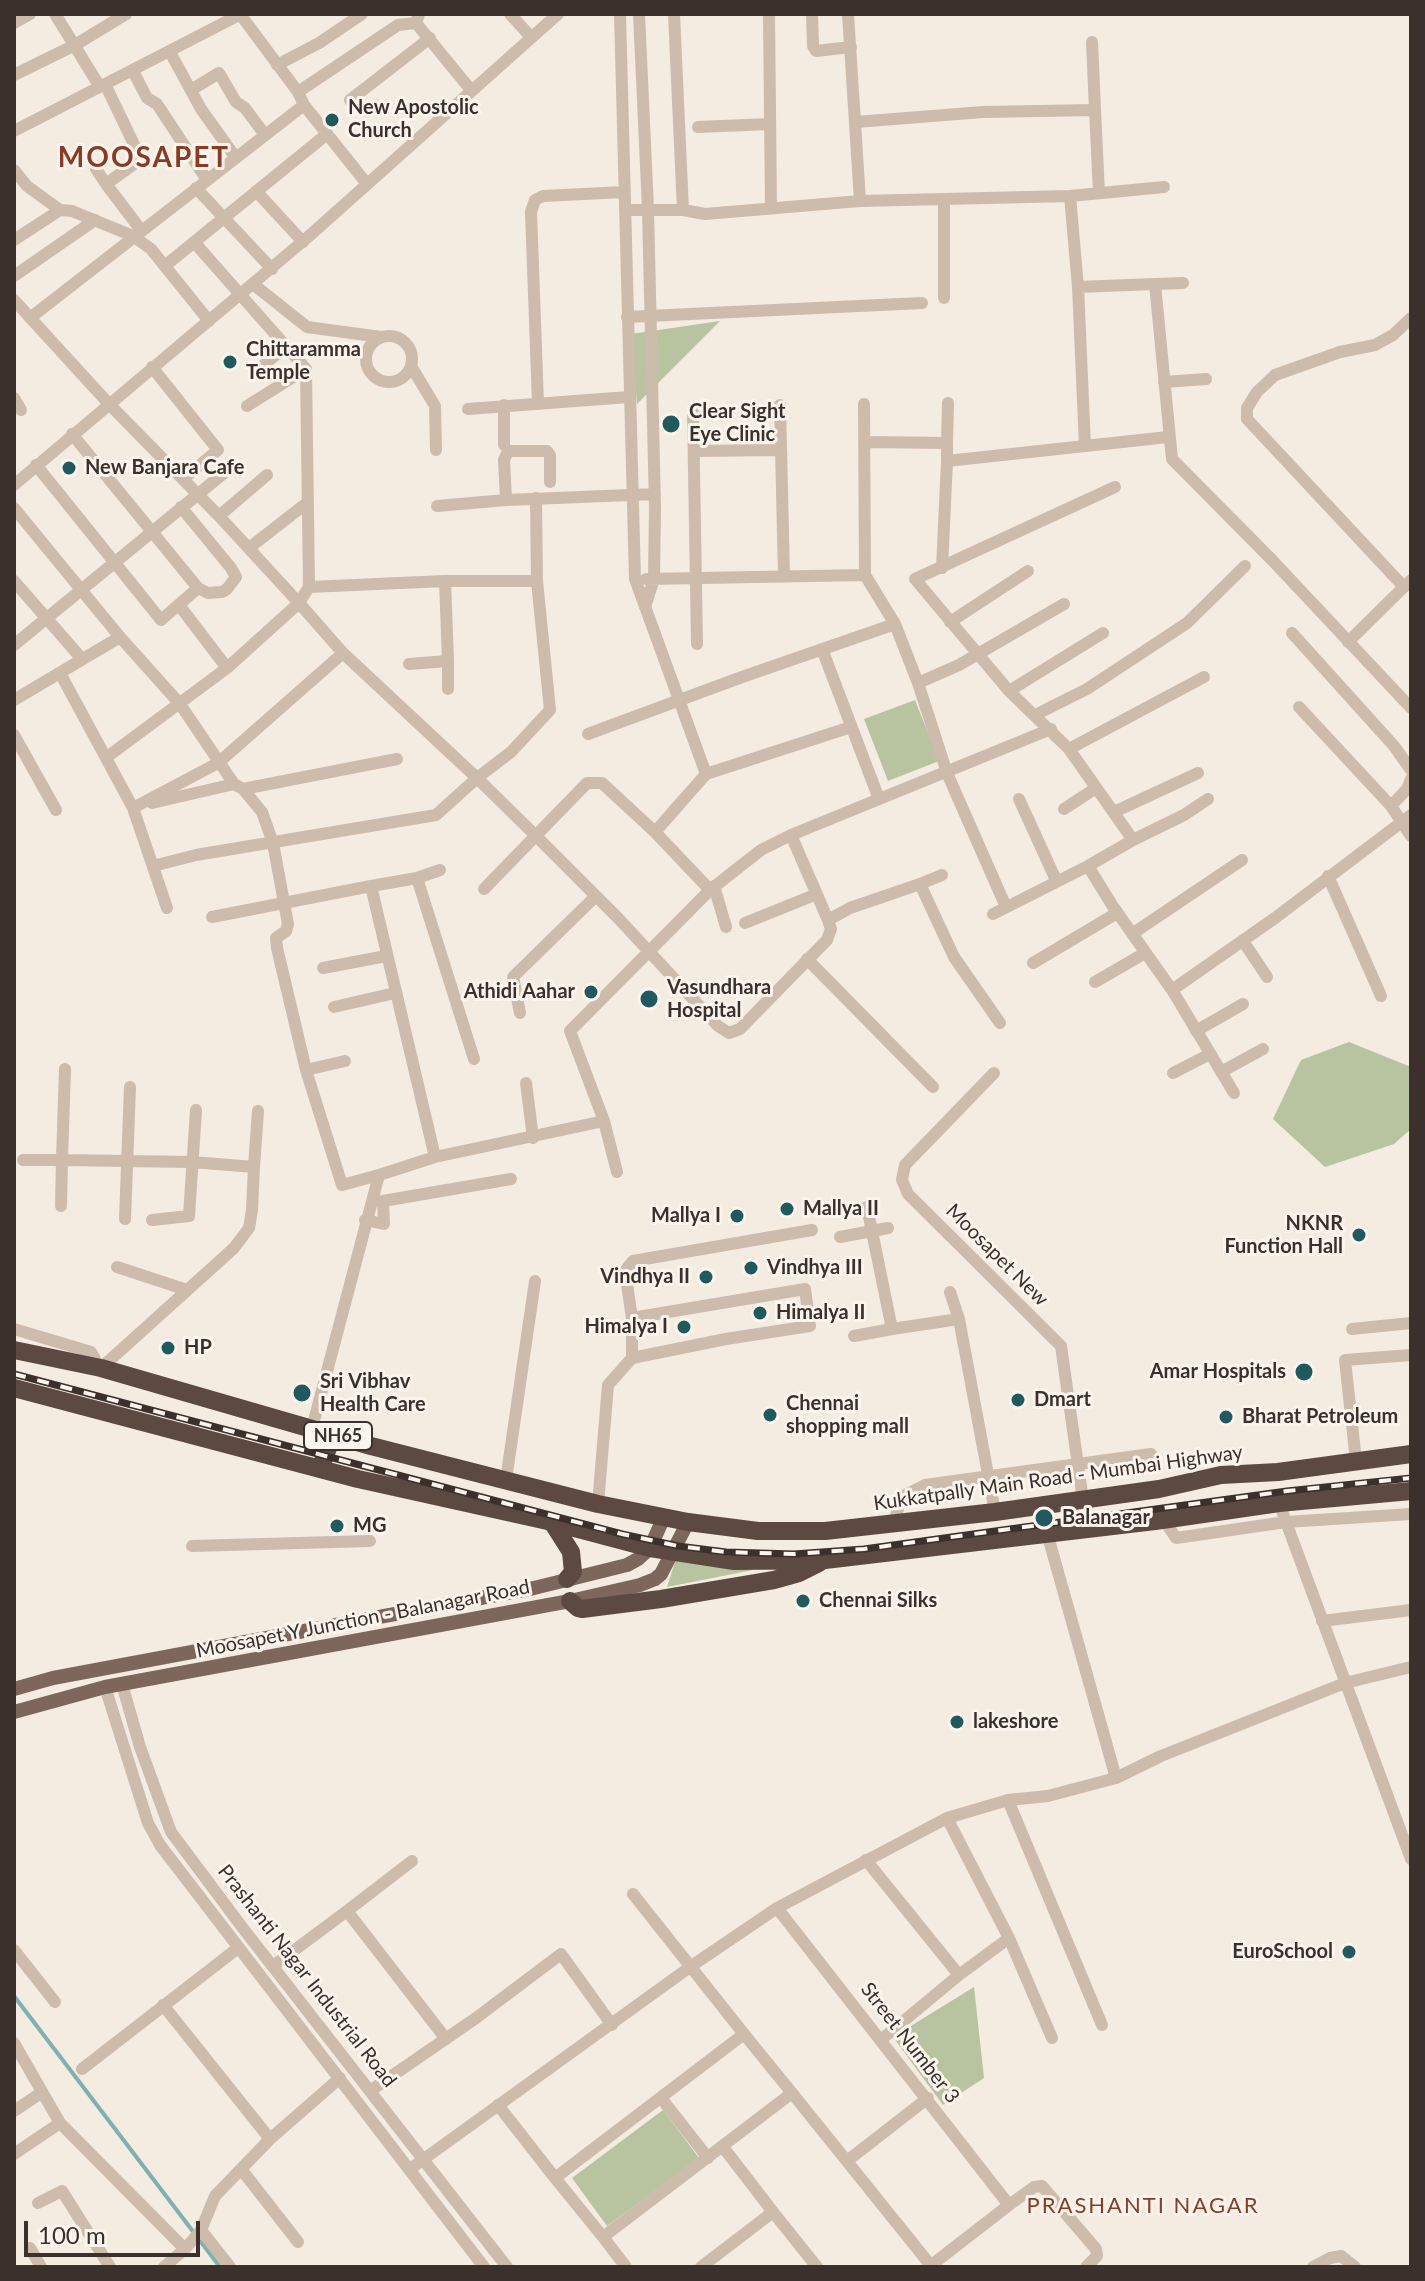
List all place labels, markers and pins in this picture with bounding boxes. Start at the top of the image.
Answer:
place label: New Apostolic Church [348,96,479,143]
marker: New Apostolic Church [323,111,341,129]
place label: Chittaramma Temple [246,338,361,385]
marker: Chittaramma Temple [221,353,239,371]
place label: Clear Sight Eye Clinic [689,400,785,447]
marker: Clear Sight Eye Clinic [660,413,682,435]
place label: New Banjara Cafe [85,456,244,480]
marker: New Banjara Cafe [60,459,78,477]
place label: Vasundhara Hospital [667,976,771,1023]
place label: Athidi Aahar [464,980,575,1004]
marker: Athidi Aahar [582,983,600,1001]
marker: Vasundhara Hospital [638,988,660,1010]
place label: Mallya II [803,1197,879,1221]
marker: Mallya II [778,1200,796,1218]
place label: Mallya I [651,1204,721,1228]
marker: Mallya I [728,1207,746,1225]
place label: NKNR Function Hall [1224,1212,1343,1259]
marker: NKNR Function Hall [1350,1226,1368,1244]
place label: Vindhya III [767,1256,863,1280]
marker: Vindhya III [742,1259,760,1277]
place label: Vindhya II [600,1265,690,1289]
marker: Vindhya II [697,1268,715,1286]
place label: Himalya II [776,1301,865,1325]
marker: Himalya II [751,1304,769,1322]
place label: Himalya I [585,1315,668,1339]
marker: Himalya I [675,1318,693,1336]
place label: HP [184,1336,212,1360]
marker: HP [159,1339,177,1357]
place label: Amar Hospitals [1150,1360,1286,1384]
marker: Amar Hospitals [1293,1361,1315,1383]
place label: Sri Vibhav Health Care [320,1370,426,1417]
marker: Sri Vibhav Health Care [291,1382,313,1404]
place label: Dmart [1034,1388,1091,1412]
marker: Dmart [1009,1391,1027,1409]
place label: Chennai shopping mall [786,1392,909,1439]
place label: Bharat Petroleum [1242,1405,1398,1429]
marker: Chennai shopping mall [761,1406,779,1424]
marker: Bharat Petroleum [1217,1408,1235,1426]
place label: Balanagar [1062,1506,1150,1530]
marker: Balanagar [1033,1507,1055,1529]
place label: MG [353,1514,386,1538]
marker: MG [328,1517,346,1535]
place label: Chennai Silks [819,1589,937,1613]
marker: Chennai Silks [794,1592,812,1610]
place label: lakeshore [973,1710,1058,1734]
marker: lakeshore [948,1713,966,1731]
place label: EuroSchool [1232,1940,1333,1964]
marker: EuroSchool [1340,1943,1358,1961]

